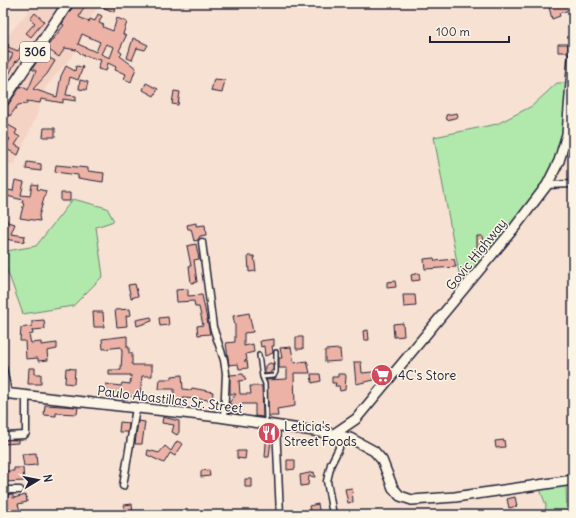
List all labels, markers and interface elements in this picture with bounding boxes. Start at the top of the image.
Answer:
scale bar [430,18,509,44]
text: 100 m [436,24,470,39]
road number: 306 [20,42,50,62]
street label: Govic Highway [442,215,511,294]
supermarket icon: 4C's Store [369,362,395,388]
place label: 4C's Store [398,367,456,384]
street label: Paulo Abastillas Sr. Street [96,382,244,417]
place label: Leticia's Street Foods [284,418,357,450]
restaurant icon: Leticia's Street Foods [256,420,282,446]
north arrow [18,460,58,500]
text: N [40,473,55,483]

